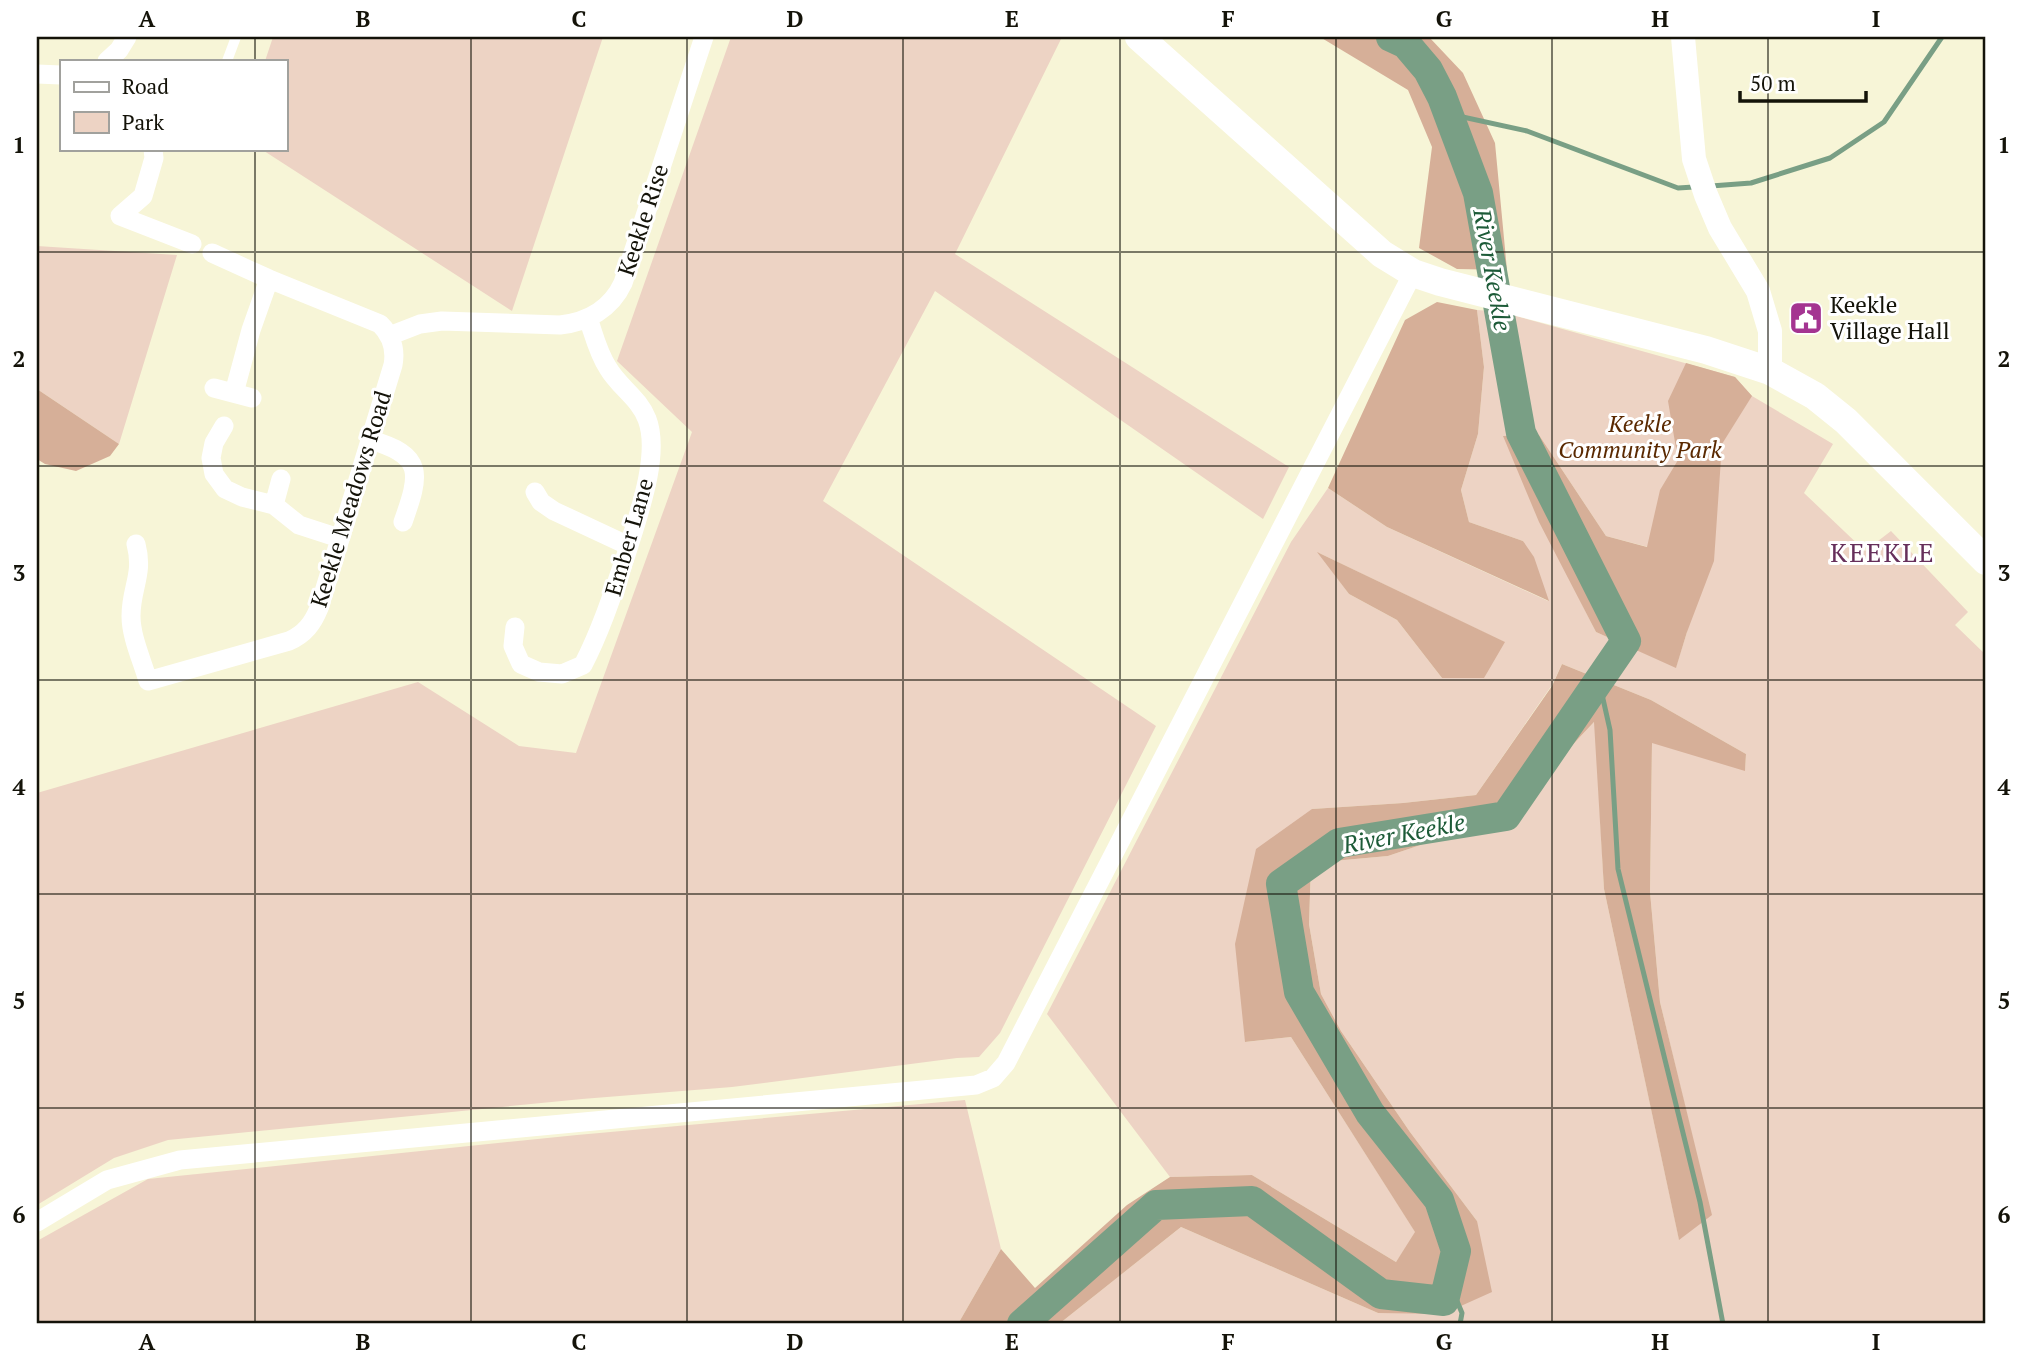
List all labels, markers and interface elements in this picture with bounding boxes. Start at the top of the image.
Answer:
text: A [139,3,156,34]
text: B [356,3,371,34]
text: C [572,3,587,34]
text: D [787,3,804,34]
text: E [1005,3,1019,34]
text: F [1221,3,1235,34]
text: G [1436,3,1453,34]
text: H [1651,3,1669,34]
text: I [1872,3,1880,34]
legend [60,60,287,150]
scale bar [1740,60,1866,104]
text: 50 m [1750,69,1796,97]
text: Road [122,72,169,100]
text: Park [122,108,164,136]
text: 1 [13,129,26,160]
text: 1 [1998,129,2011,160]
street label: Keekle Rise [610,160,675,280]
water label: River Keekle [1466,205,1520,334]
place label: Keekle Village Hall [1830,289,1950,346]
public building icon: Keekle Village Hall [1787,299,1825,337]
text: 2 [13,343,26,374]
text: 2 [1998,343,2011,374]
street label: Keekle Meadows Road [303,387,398,611]
park label: Keekle Community Park [1558,408,1723,465]
street label: Ember Lane [597,474,660,599]
district label: KEEKLE [1830,535,1936,569]
text: 3 [13,557,26,588]
text: 3 [1998,557,2011,588]
text: 4 [13,771,26,802]
text: 4 [1998,771,2011,802]
water label: River Keekle [1339,805,1468,861]
text: 5 [13,985,26,1016]
text: 5 [1998,985,2011,1016]
text: 6 [13,1199,26,1230]
text: 6 [1998,1199,2011,1230]
text: A [139,1326,156,1357]
text: B [356,1326,371,1357]
text: C [572,1326,587,1357]
text: D [787,1326,804,1357]
text: E [1005,1326,1019,1357]
text: F [1221,1326,1235,1357]
text: G [1436,1326,1453,1357]
text: H [1651,1326,1669,1357]
text: I [1872,1326,1880,1357]

